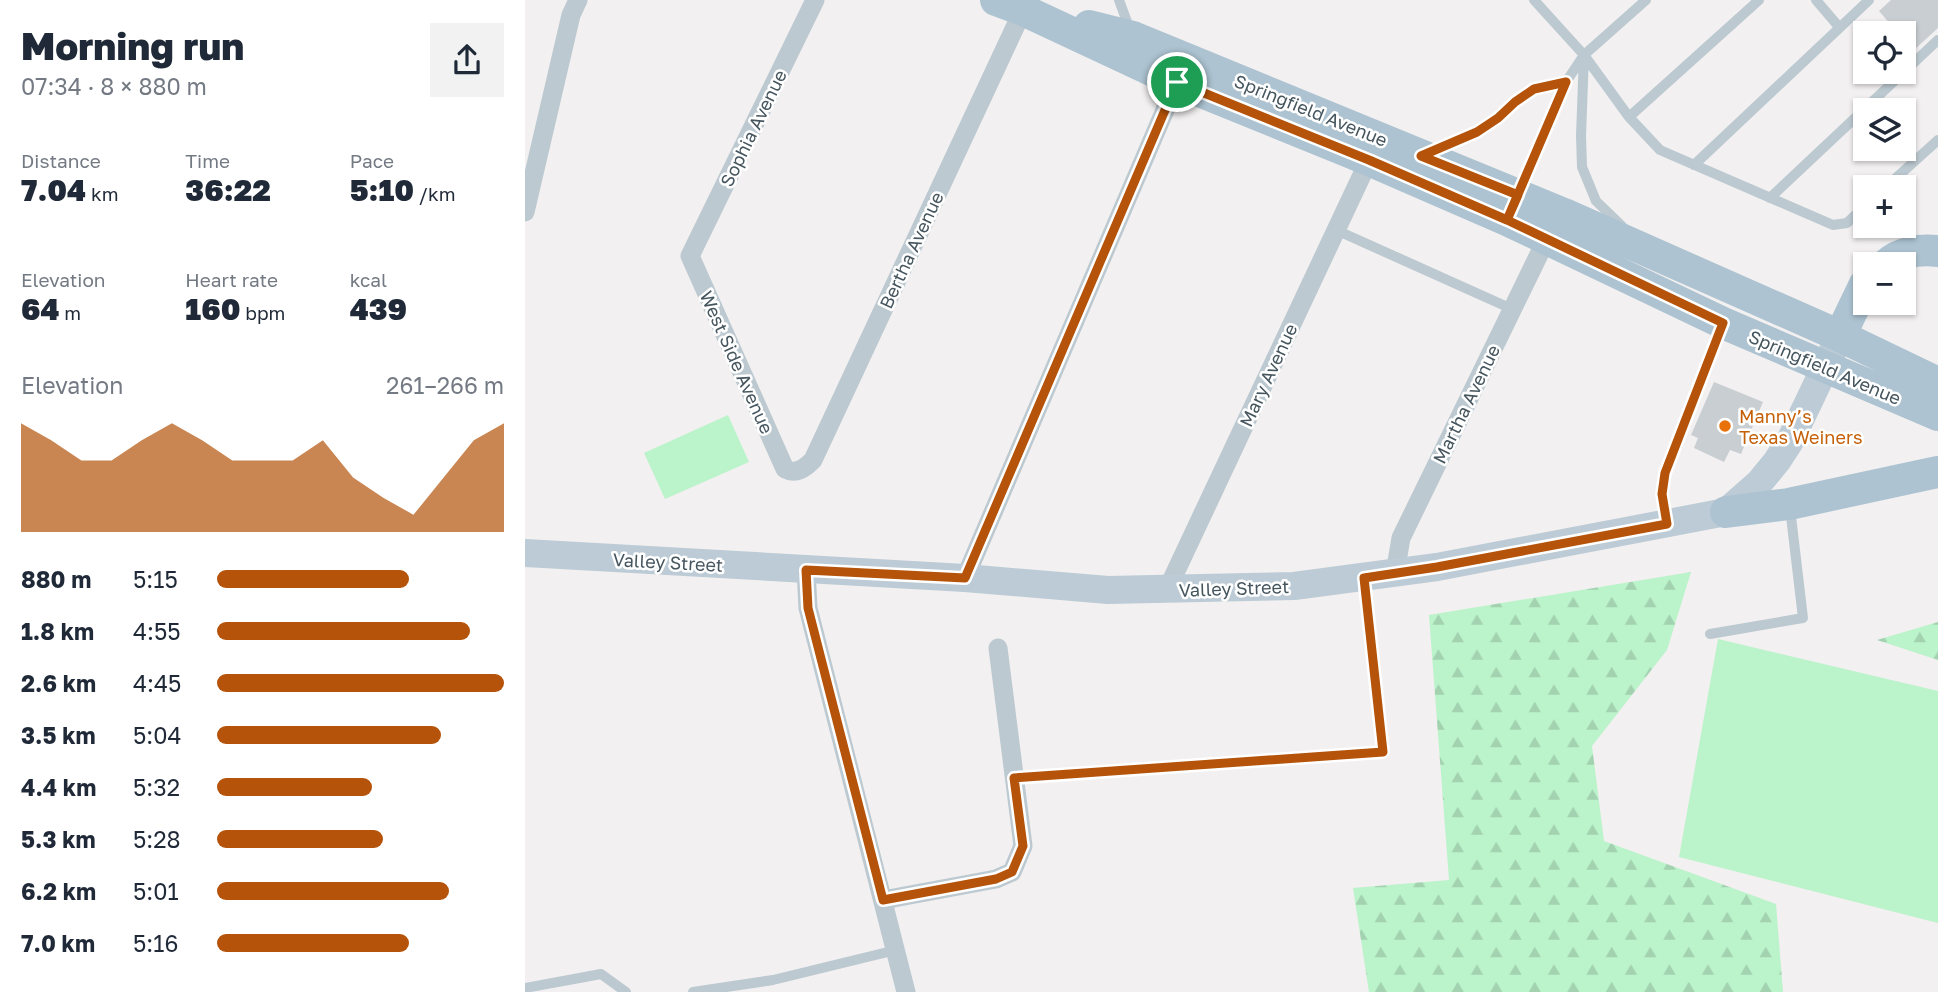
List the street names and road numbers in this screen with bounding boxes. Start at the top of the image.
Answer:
street label: Sophia Avenue [715,66,791,190]
street label: Springfield Avenue [1231,69,1391,151]
street label: Bertha Avenue [874,188,948,312]
street label: West Side Avenue [696,287,778,437]
street label: Mary Avenue [1235,320,1301,430]
street label: Springfield Avenue [1746,325,1904,409]
street label: Martha Avenue [1428,341,1504,467]
street label: Valley Street [612,548,724,576]
street label: Valley Street [1178,575,1290,601]

